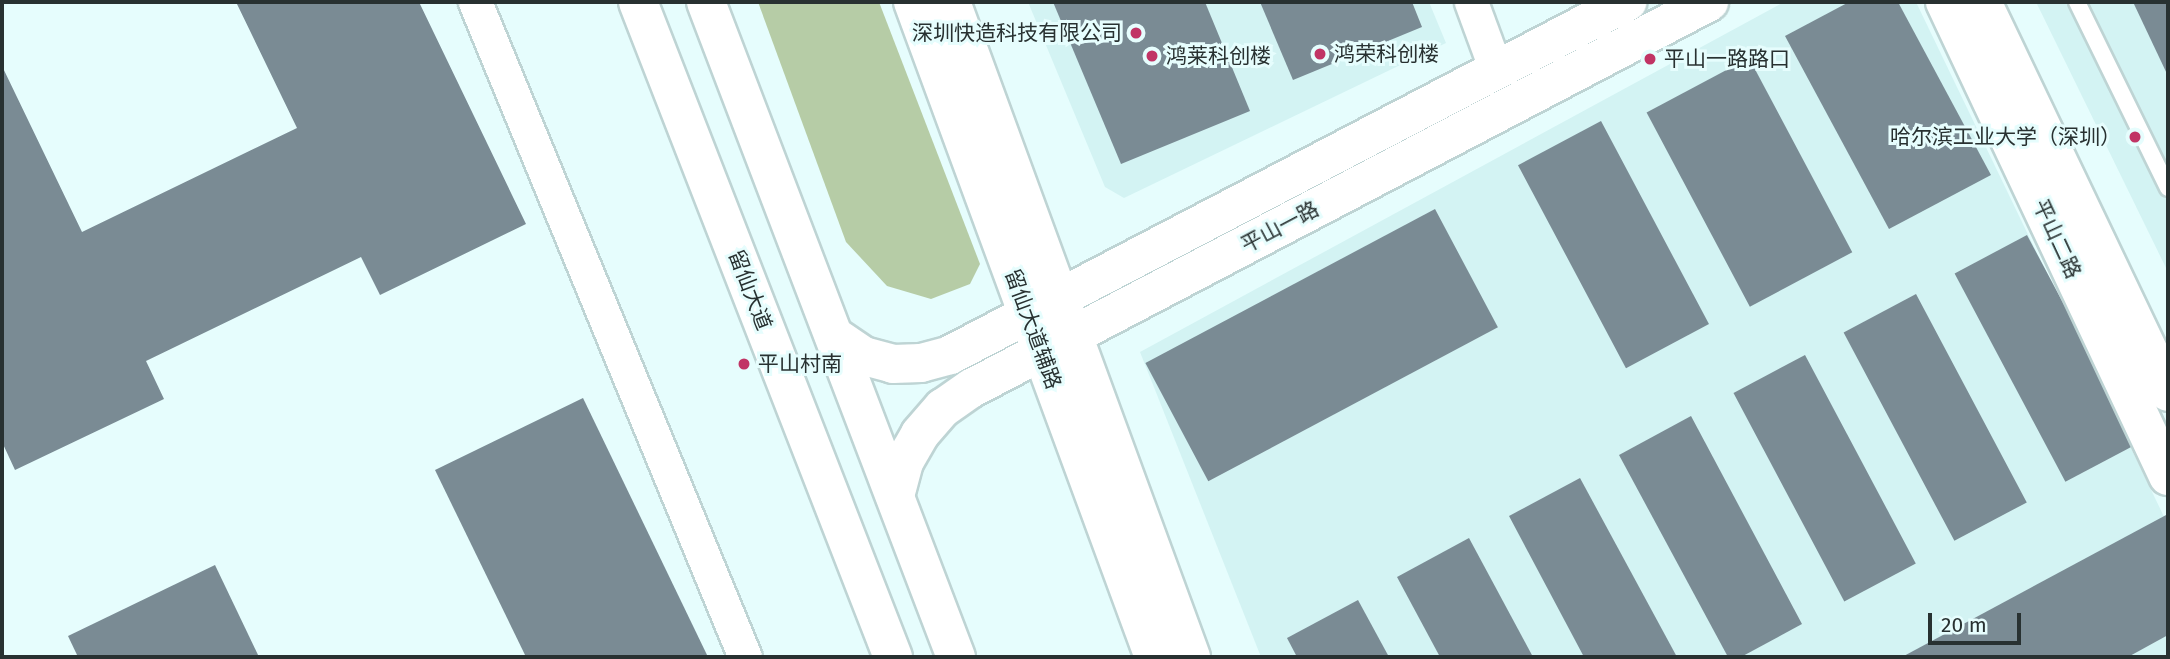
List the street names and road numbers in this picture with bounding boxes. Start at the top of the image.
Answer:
street label: 平山一路 [1237,196,1323,258]
street label: 平山二路 [2028,196,2086,282]
street label: 留仙大道 [723,246,777,334]
street label: 留仙大道辅路 [1000,265,1066,393]

